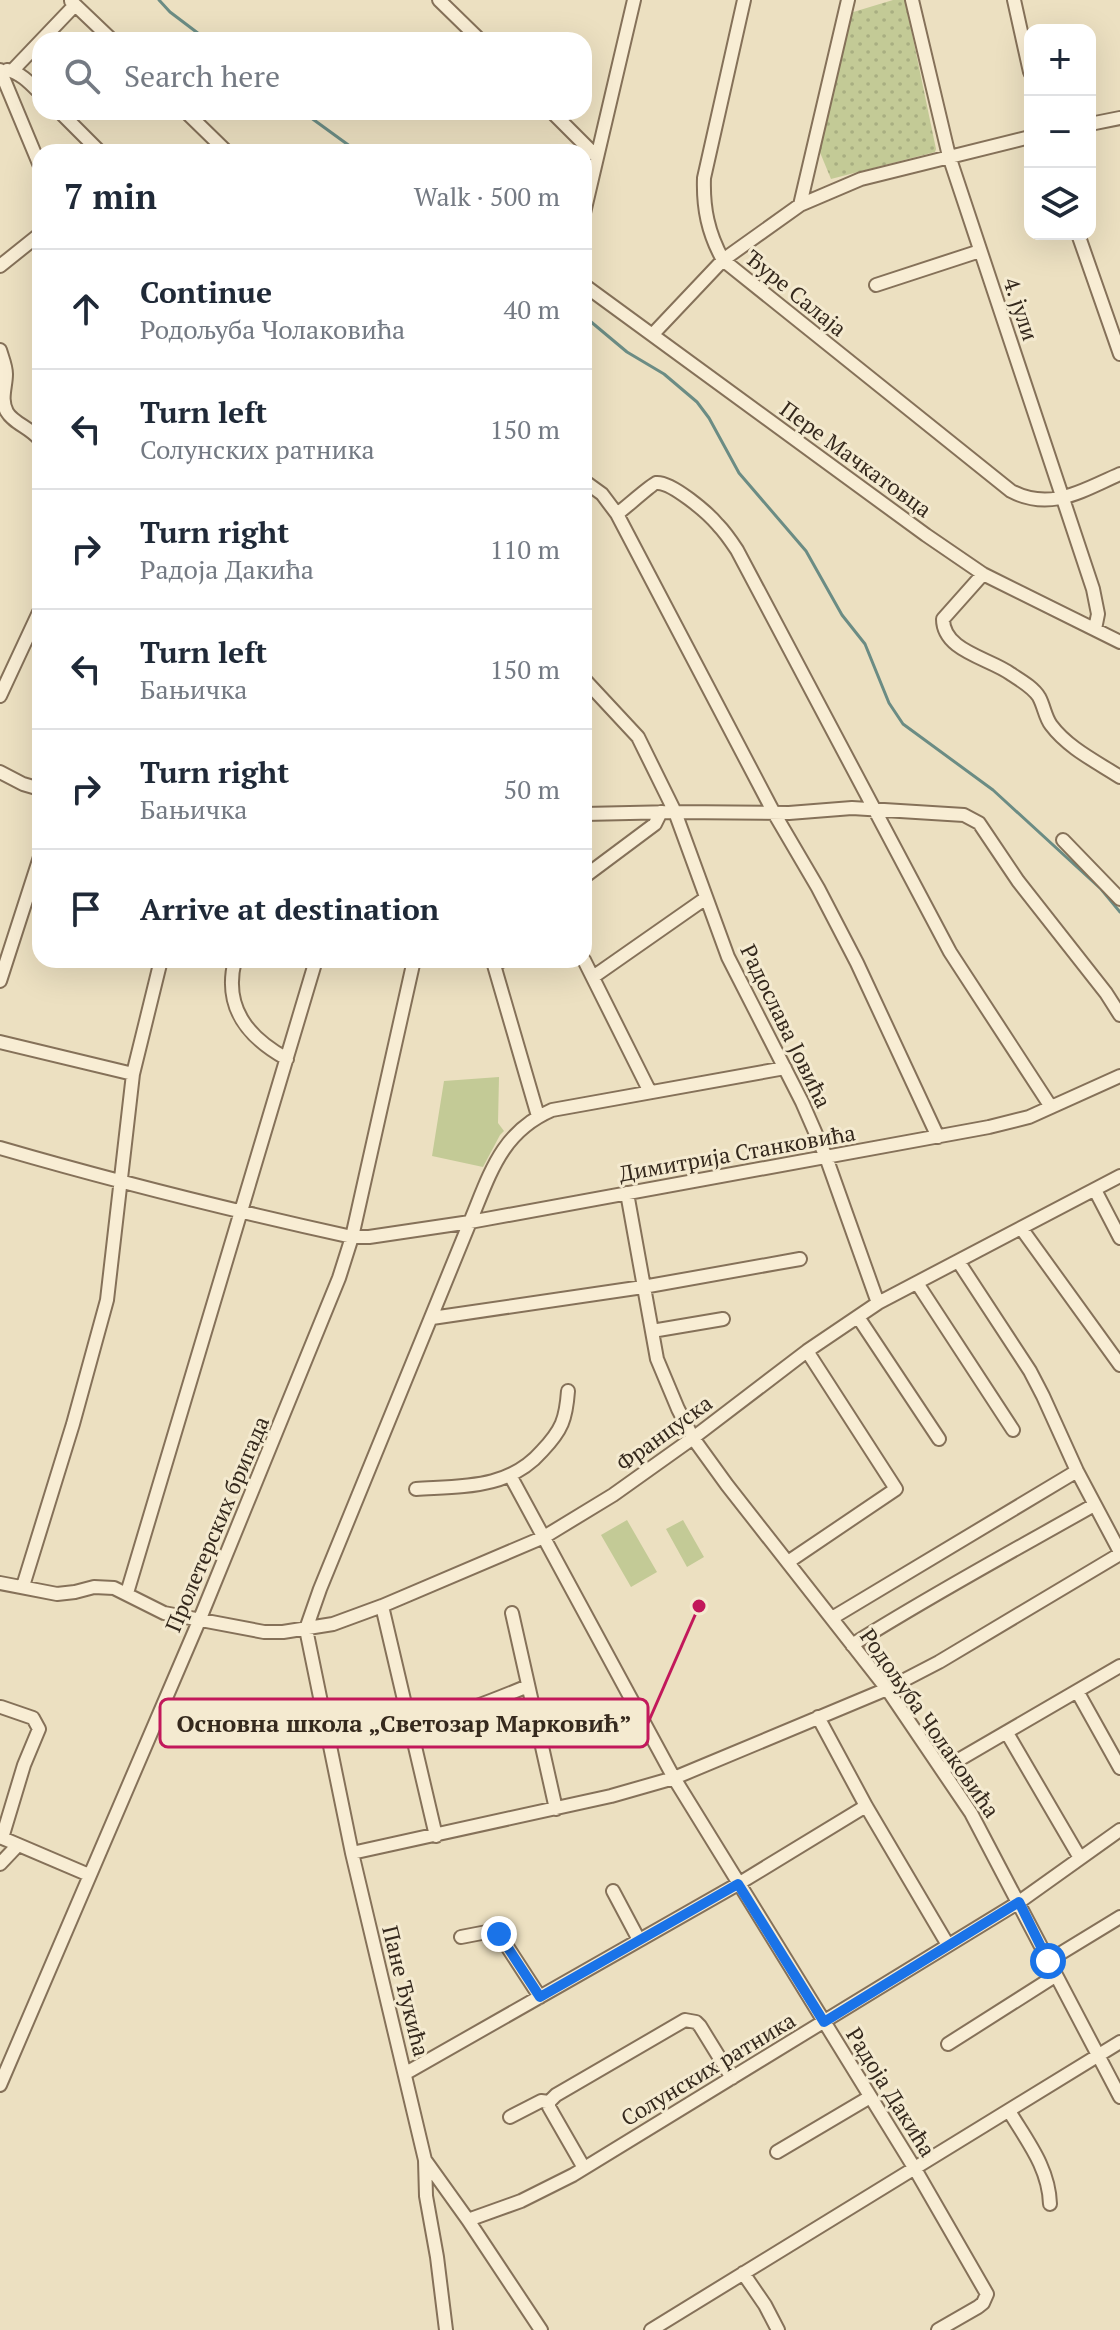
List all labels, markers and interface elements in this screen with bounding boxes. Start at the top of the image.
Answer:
map controls [1024,24,1096,240]
button: + [1024,24,1096,96]
search box [32,32,592,120]
icon: search [60,54,104,98]
text: Search here [124,56,280,96]
button: − [1024,96,1096,168]
button: layers [1024,168,1096,240]
text: 7 min [64,174,157,219]
text: Walk · 500 m [414,179,560,213]
street label: Ђуре Салаја [740,243,853,342]
text: Continue [140,272,272,312]
street label: 4. јули [997,274,1046,344]
icon: ahead [64,287,108,331]
text: 40 m [504,292,560,326]
text: Родољуба Чолаковића [140,312,405,346]
text: Turn left [140,392,267,432]
street label: Пере Мачкатовца [775,394,938,523]
icon: left [64,407,108,451]
text: 150 m [490,412,560,446]
text: Солунских ратника [140,432,375,466]
text: Turn right [140,512,289,552]
icon: right [64,527,108,571]
text: 110 m [490,532,560,566]
text: Радоја Дакића [140,552,314,586]
text: Turn left [140,632,267,672]
icon: left [64,647,108,691]
text: 150 m [490,652,560,686]
text: Бањичка [140,672,247,706]
text: Turn right [140,752,289,792]
icon: right [64,767,108,811]
text: 50 m [504,772,560,806]
text: Бањичка [140,792,247,826]
icon: arrive [64,887,108,931]
text: Arrive at destination [140,889,439,929]
street label: Радослава Јовића [734,939,839,1112]
street label: Димитрија Станковића [616,1117,857,1188]
street label: Француска [610,1388,718,1477]
street label: Пролетерских бригада [158,1411,275,1636]
street label: Родољуба Чолаковића [854,1622,1007,1823]
callout: Основна школа „Светозар Марковић” [160,1699,648,1747]
text: Основна школа „Светозар Марковић” [176,1707,632,1739]
route end [481,1916,517,1952]
street label: Пане Ђукића [376,1922,437,2059]
route start [1030,1943,1066,1979]
street label: Солунских ратника [615,2005,800,2132]
street label: Радоја Дакића [840,2022,943,2162]

